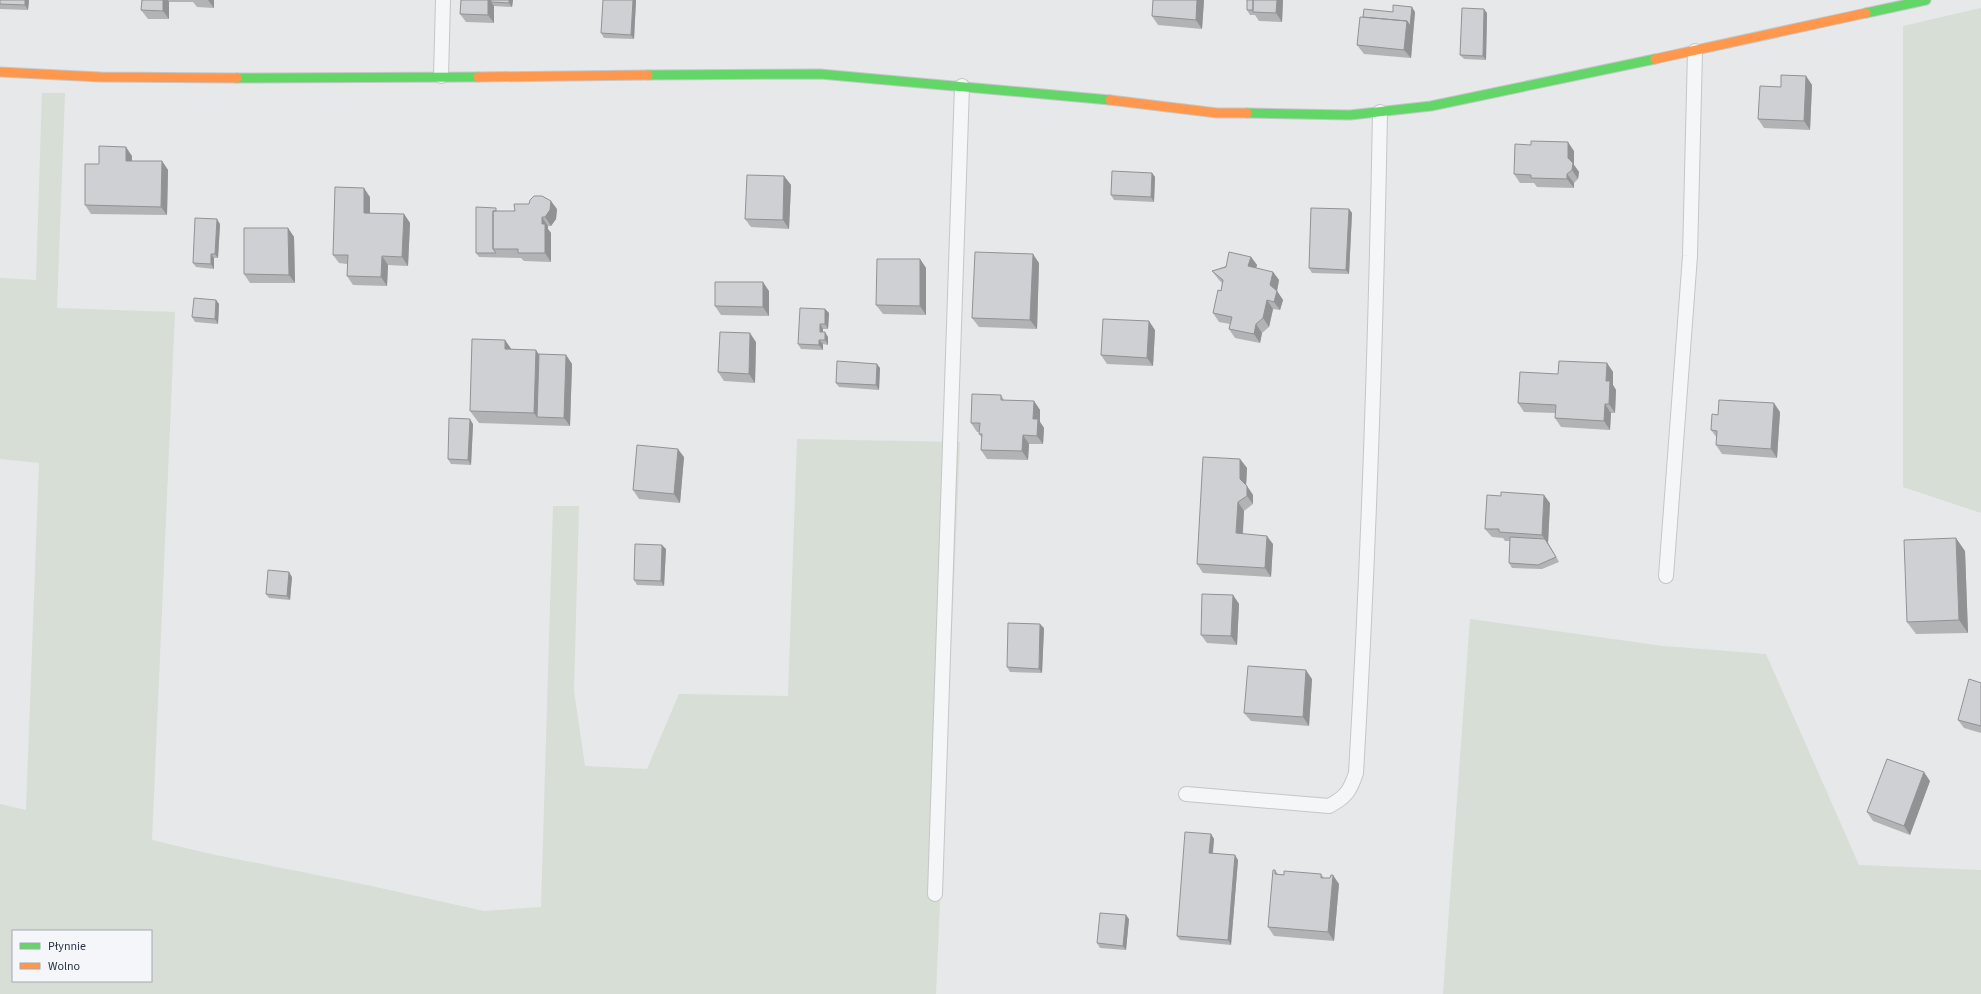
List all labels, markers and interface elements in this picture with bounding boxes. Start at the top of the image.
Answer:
legend [12,930,152,982]
text: Płynnie [48,938,86,955]
text: Wolno [48,958,80,975]

